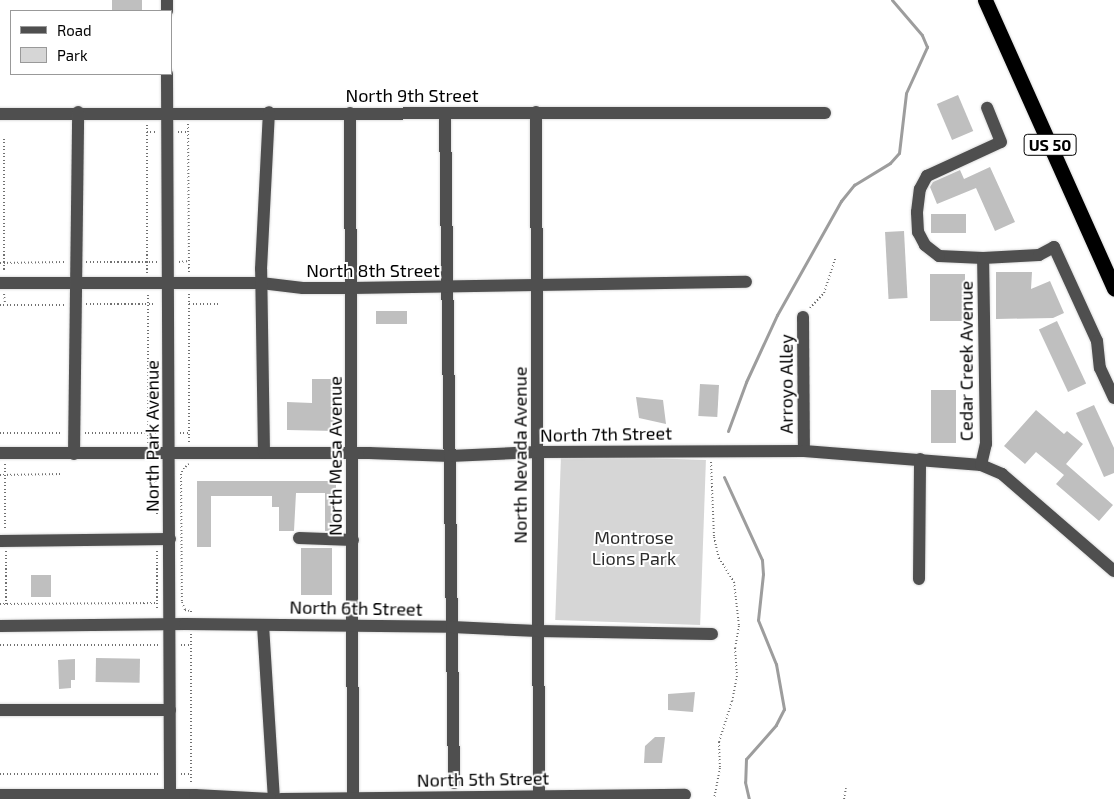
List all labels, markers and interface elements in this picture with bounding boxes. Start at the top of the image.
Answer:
legend [10,10,172,75]
text: Road [57,21,92,39]
text: Park [57,46,88,64]
street label: North 9th Street [345,84,479,106]
road number: US 50 [1022,132,1078,158]
street label: North 8th Street [306,259,440,281]
street label: Cedar Creek Avenue [955,280,977,442]
street label: Arroyo Alley [775,334,797,434]
street label: North Park Avenue [141,360,163,512]
street label: North Nevada Avenue [509,366,531,544]
street label: North Mesa Avenue [324,376,346,536]
street label: North 7th Street [540,422,672,446]
park label: Montrose Lions Park [592,527,676,570]
street label: North 6th Street [289,596,423,620]
street label: North 5th Street [417,767,549,791]

